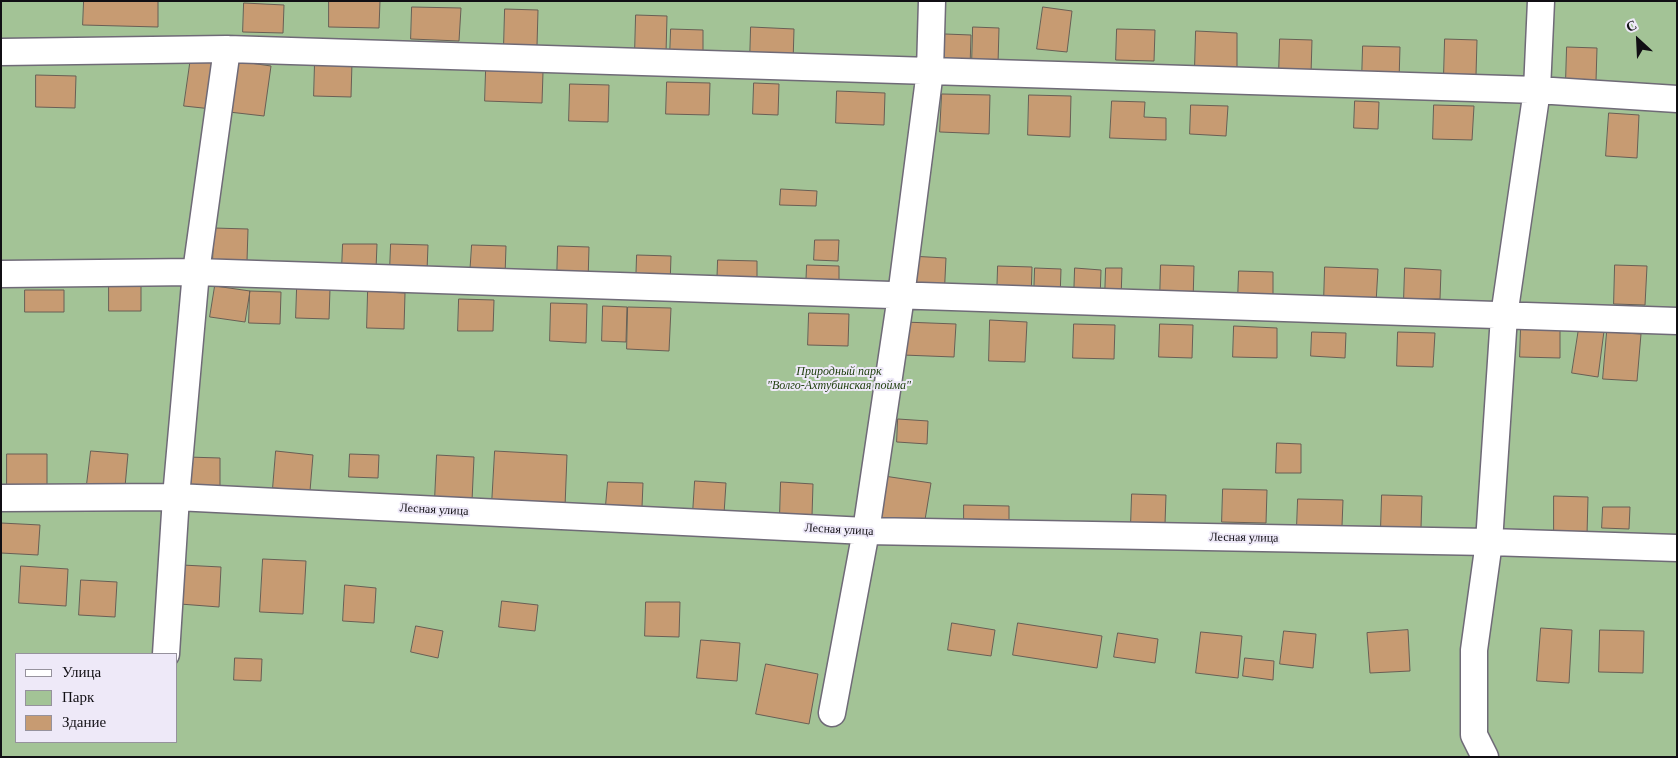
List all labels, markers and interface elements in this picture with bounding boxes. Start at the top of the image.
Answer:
north arrow [1613,15,1663,65]
text: С [1624,17,1639,35]
park label: Природный парк "Волго-Ахтубинская пойма" [767,365,911,393]
street label: Лесная улица [399,501,469,519]
street label: Лесная улица [804,521,874,539]
street label: Лесная улица [1209,530,1279,546]
legend [15,653,178,743]
text: Улица [62,664,101,680]
text: Парк [62,689,94,705]
text: Здание [62,714,106,730]

